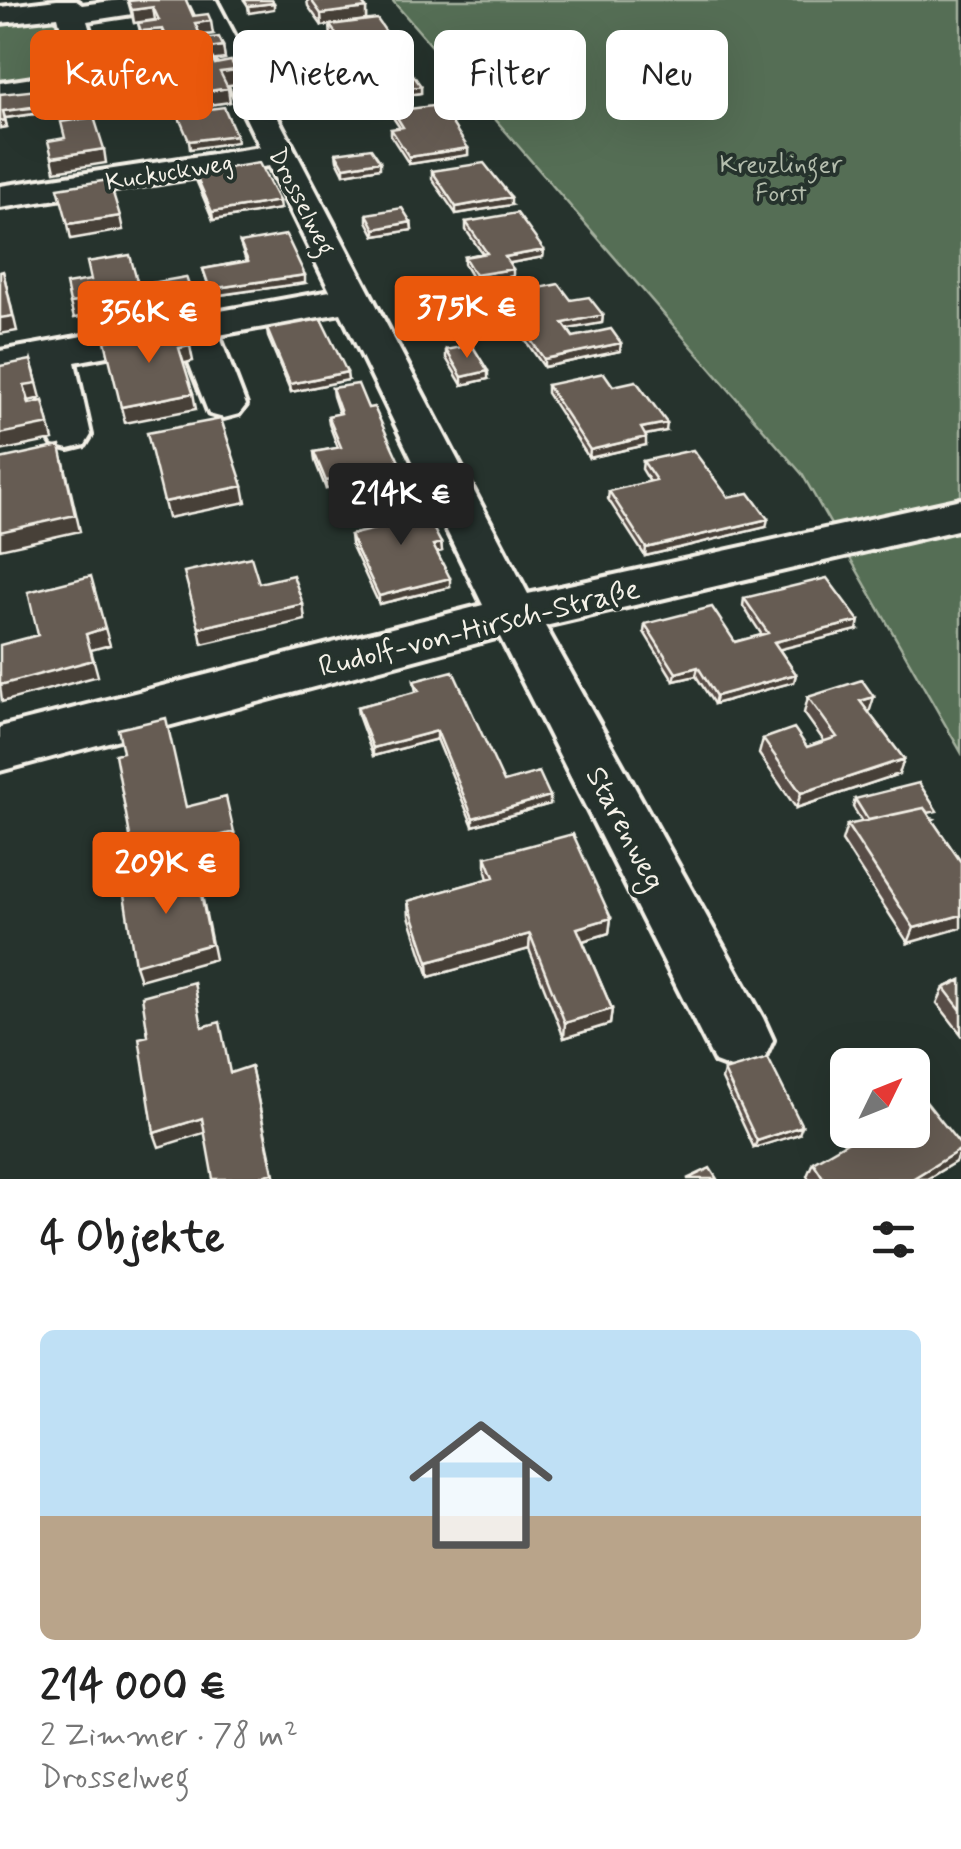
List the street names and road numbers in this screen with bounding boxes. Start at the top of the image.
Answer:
street label: Drosselweg [258,143,342,263]
street label: Kuckuckweg [104,147,235,200]
street label: Rudolf-von-Hirsch-Straße [315,570,644,687]
street label: Starenweg [574,760,673,898]

